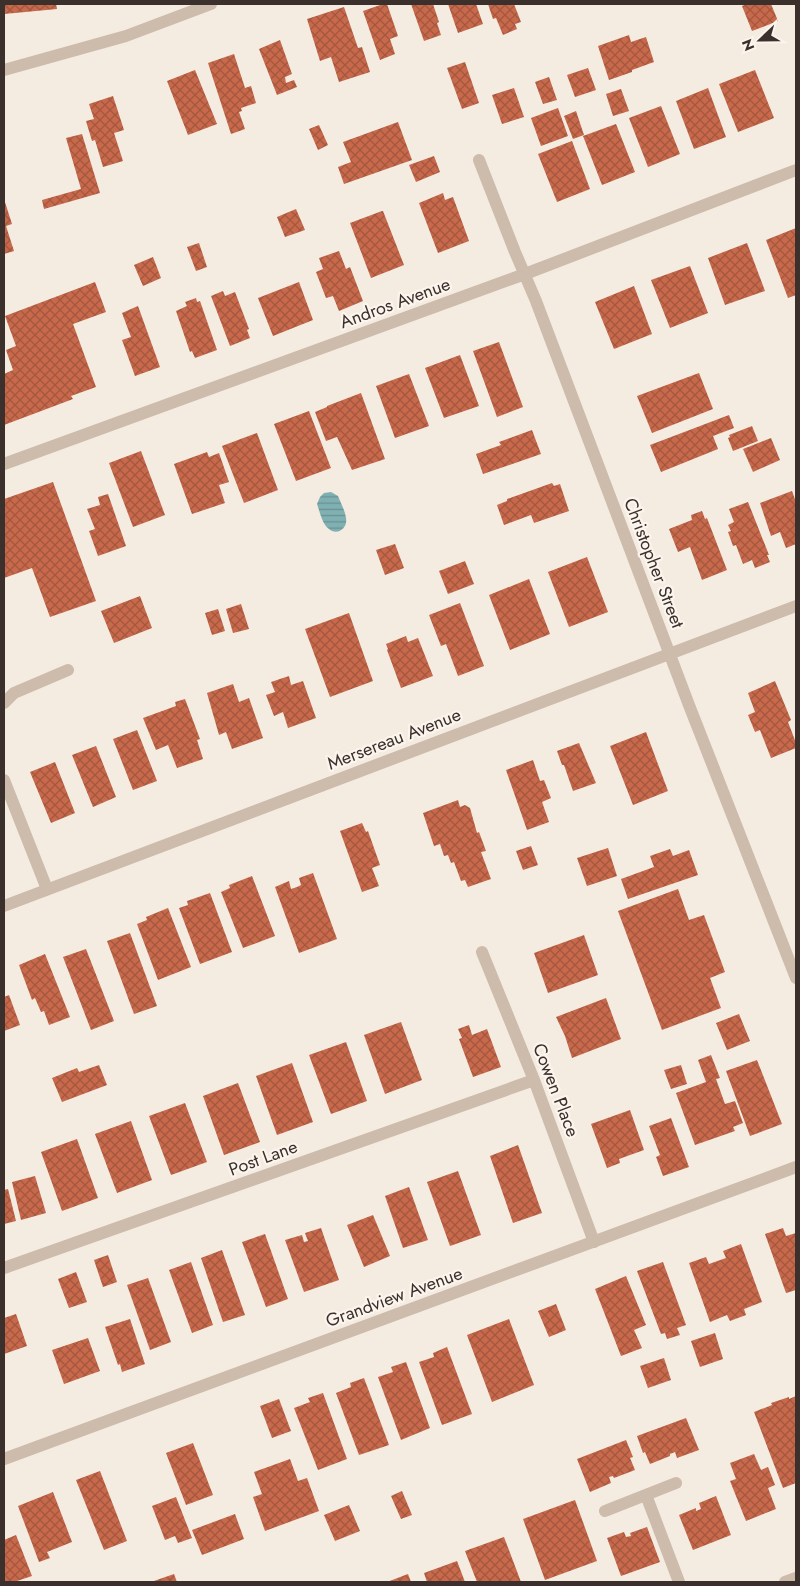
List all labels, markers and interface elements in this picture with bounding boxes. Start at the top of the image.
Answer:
north arrow [735,15,785,65]
text: N [737,36,759,54]
street label: Andros Avenue [336,271,454,335]
street label: Christopher Street [617,494,691,632]
street label: Mersereau Avenue [323,702,465,776]
street label: Cowen Place [526,1039,586,1141]
street label: Post Lane [225,1134,301,1182]
street label: Grandview Avenue [322,1260,466,1334]

